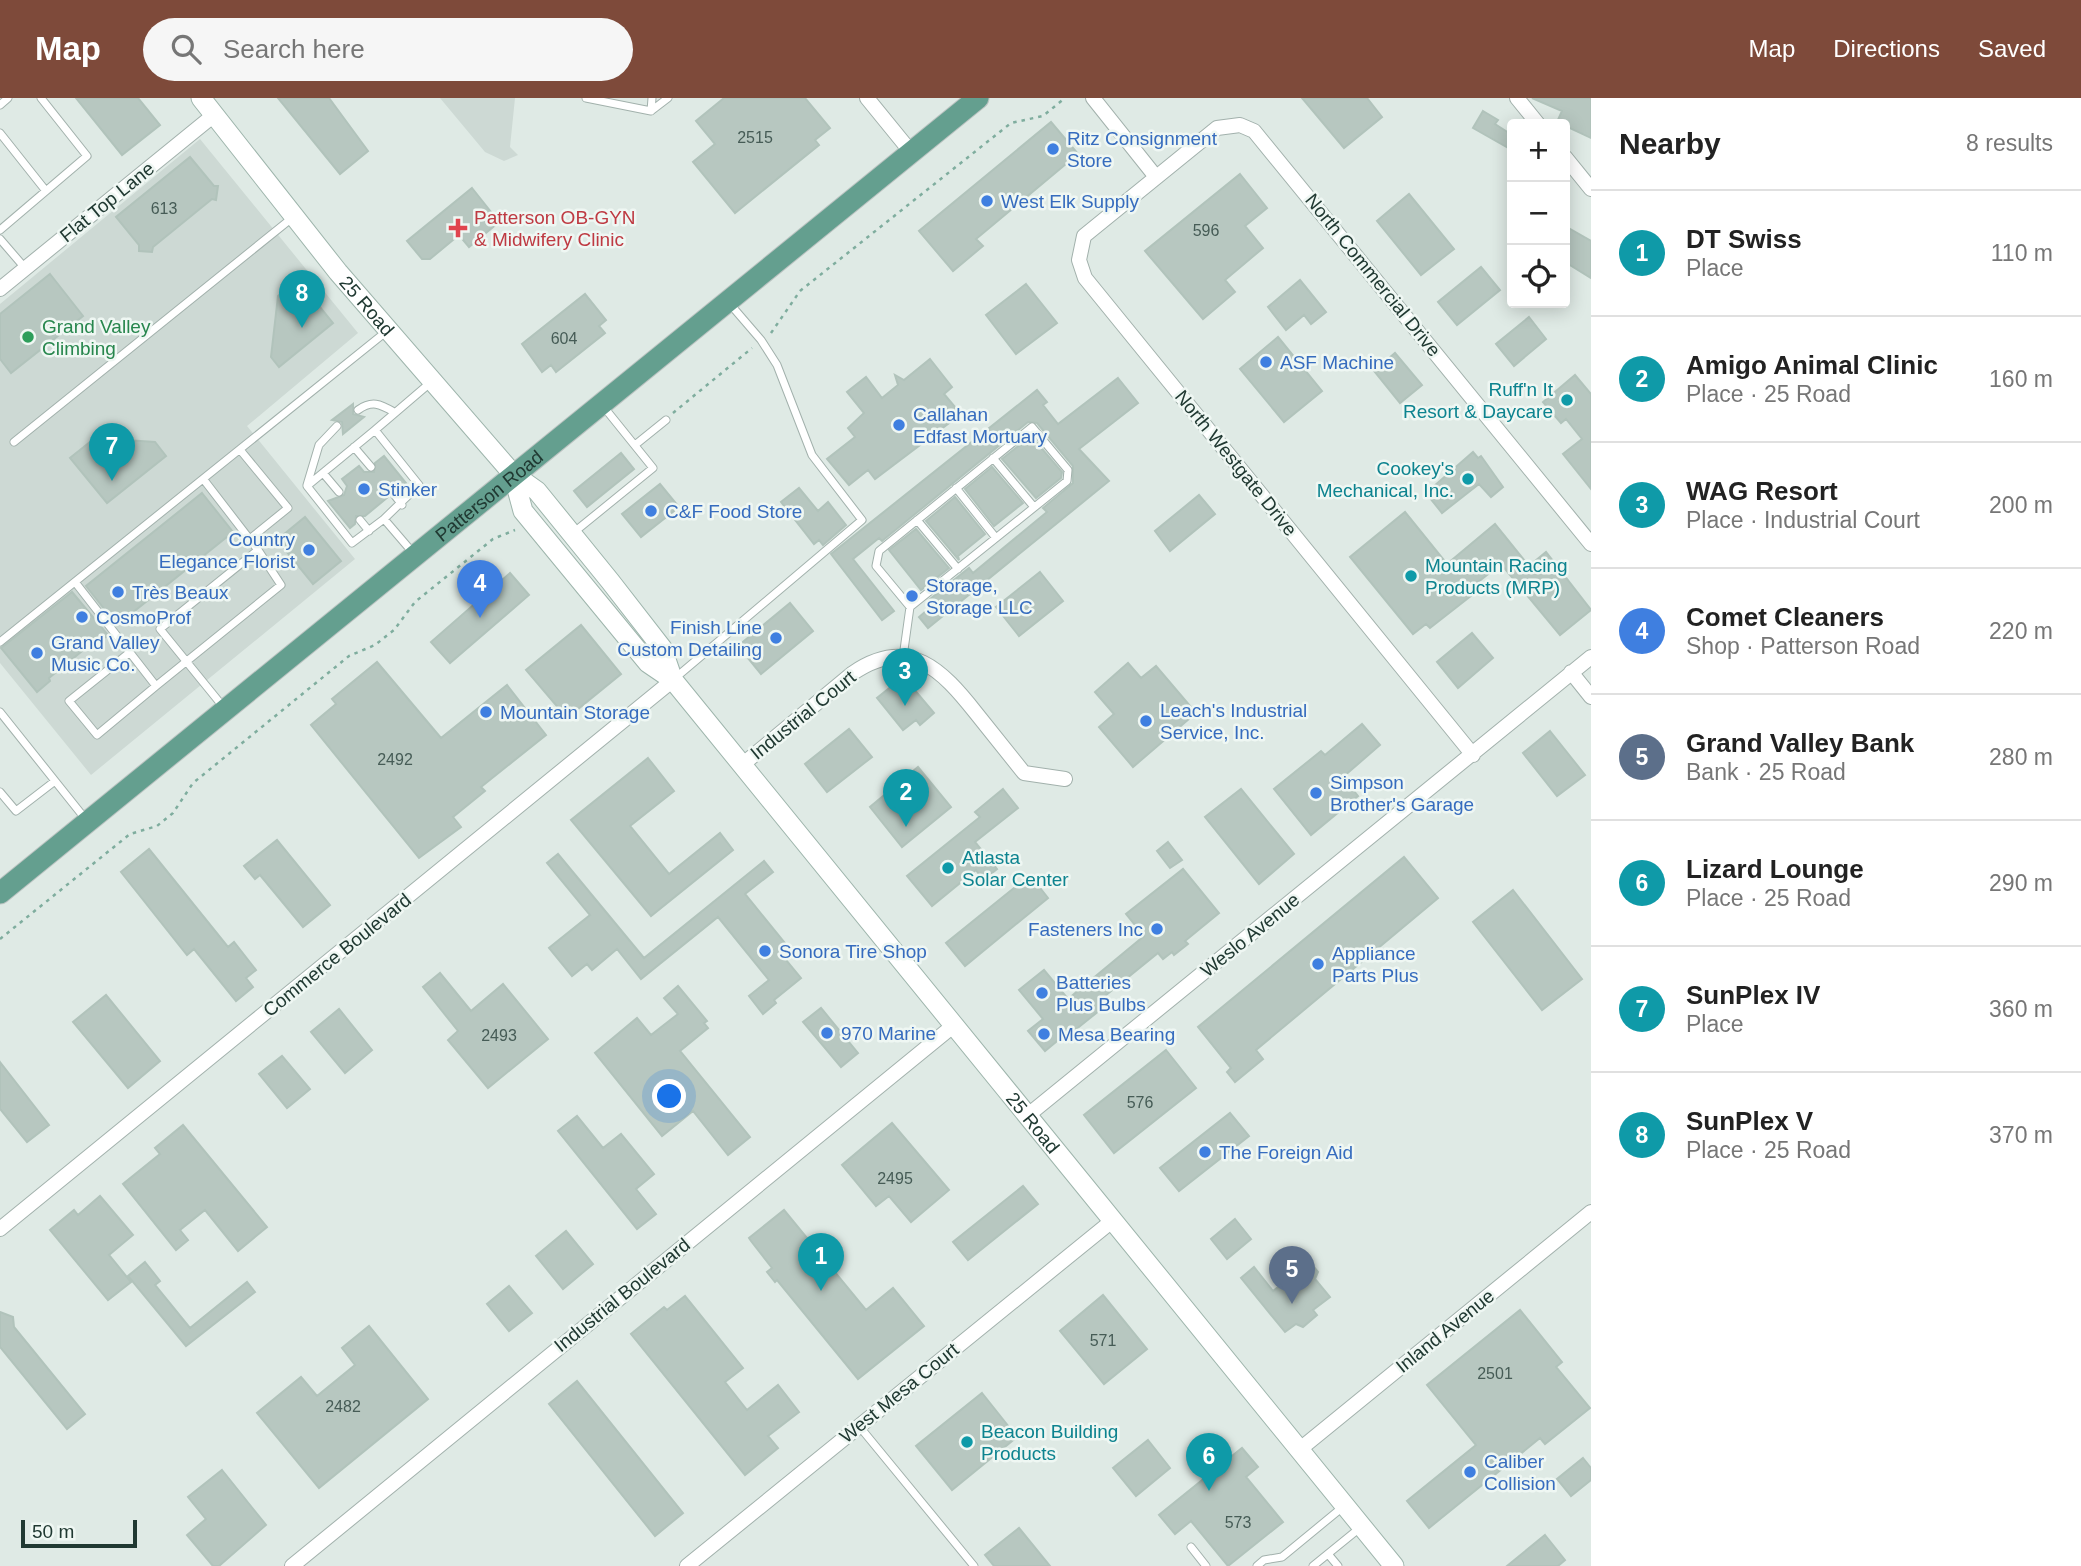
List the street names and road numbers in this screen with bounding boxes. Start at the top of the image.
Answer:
street label: Flat Top Lane [56,158,158,246]
street label: North Commercial Drive [1301,190,1445,360]
street label: 25 Road [336,272,399,340]
street label: North Westgate Drive [1171,386,1301,540]
street label: Patterson Road [431,446,547,545]
street label: Industrial Court [746,666,860,764]
street label: Commerce Boulevard [259,889,415,1021]
street label: Weslo Avenue [1196,889,1304,981]
street label: 25 Road [1002,1088,1064,1157]
street label: Industrial Boulevard [550,1234,694,1356]
street label: Inland Avenue [1392,1285,1498,1377]
street label: West Mesa Court [835,1338,963,1447]

